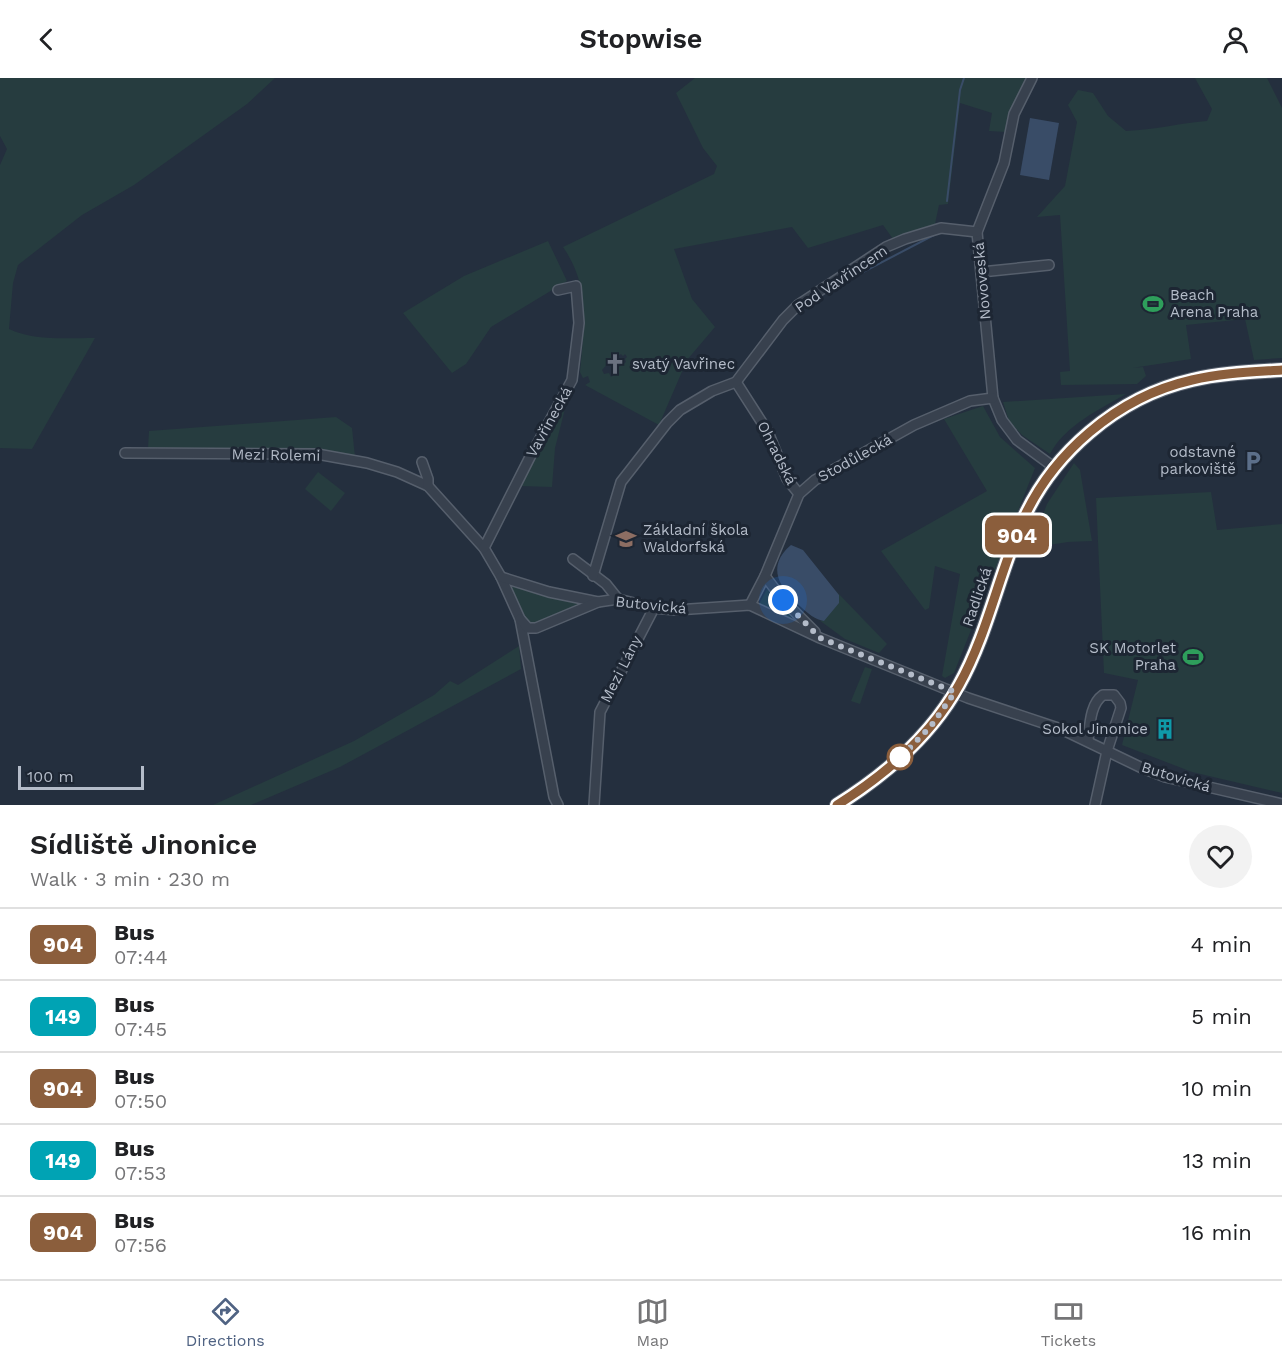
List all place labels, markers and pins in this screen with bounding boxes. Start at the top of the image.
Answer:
place label: Beach Arena Praha [1170,286,1259,321]
sports icon: Beach Arena Praha [1141,292,1165,316]
church icon: svatý Vavřinec [603,352,627,376]
place label: svatý Vavřinec [632,355,735,373]
place label: odstavné parkoviště [1160,443,1236,478]
parking icon: odstavné parkoviště [1241,449,1265,473]
place label: Základní škola Waldorfská [643,521,749,556]
school or university icon: Základní škola Waldorfská [614,527,638,551]
place label: SK Motorlet Praha [1089,639,1177,674]
sports icon: SK Motorlet Praha [1181,645,1205,669]
building icon: Sokol Jinonice [1153,717,1177,741]
place label: Sokol Jinonice [1042,720,1148,738]
unlabelled marker [887,744,913,770]

